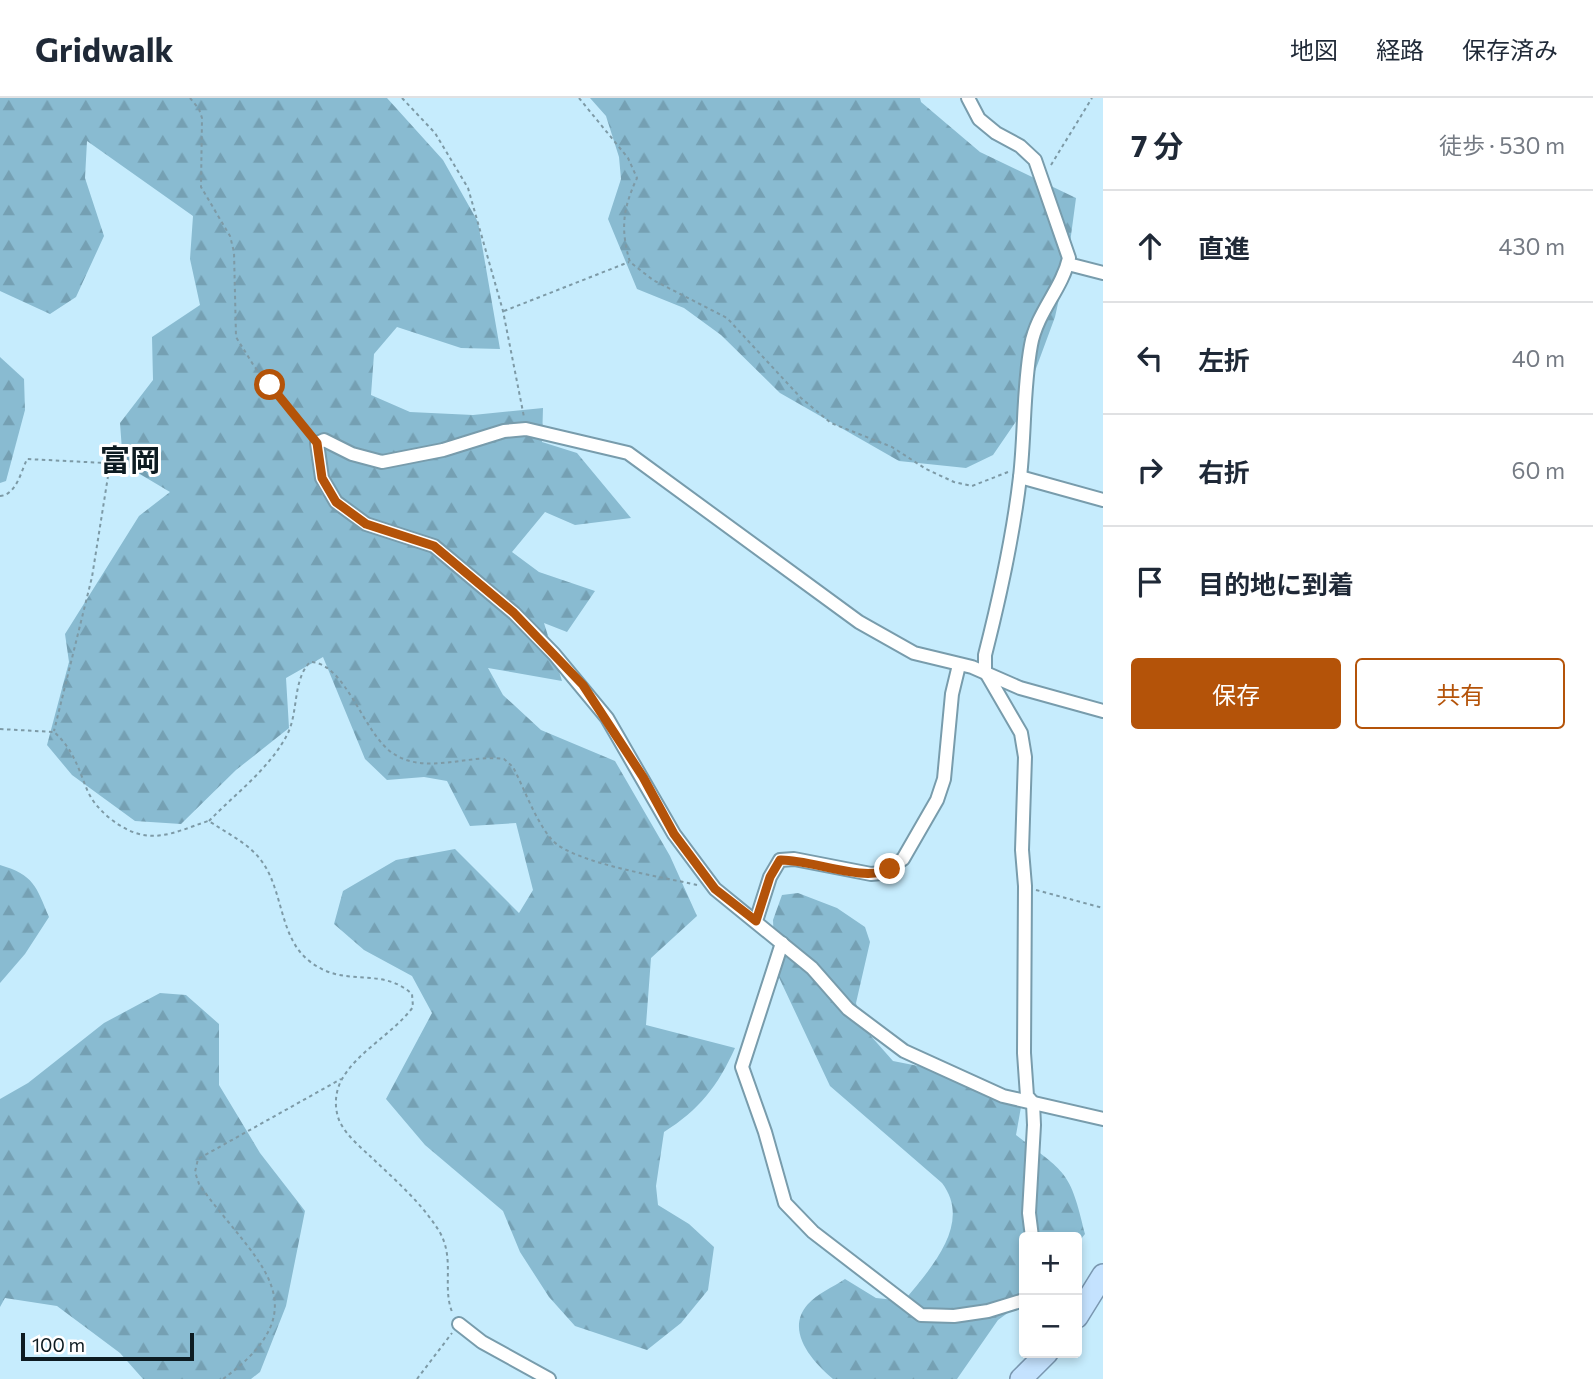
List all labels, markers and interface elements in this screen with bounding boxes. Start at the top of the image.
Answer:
text: Gridwalk [35,28,174,69]
text: 地図 [1290,35,1338,64]
text: 経路 [1376,35,1424,64]
text: 保存済み [1462,35,1558,64]
text: 7 分 [1131,126,1183,163]
text: 徒歩 · 530 m [1439,131,1565,159]
icon: ahead [1131,227,1169,265]
text: 直進 [1198,232,1250,263]
text: 430 m [1499,232,1565,260]
icon: left [1131,339,1169,377]
text: 左折 [1198,344,1250,375]
text: 40 m [1512,344,1565,372]
route start [254,369,285,400]
district label: 富岡 [100,440,160,477]
icon: right [1131,451,1169,489]
text: 右折 [1198,456,1250,487]
text: 60 m [1512,456,1565,484]
icon: arrive [1131,563,1169,601]
text: 目的地に到着 [1198,568,1354,599]
button: 保存 [1131,658,1341,729]
button: 共有 [1355,658,1565,729]
route end [874,853,905,884]
map controls [1019,1232,1082,1358]
button: + [1019,1232,1082,1295]
button: − [1019,1295,1082,1358]
scale bar [21,1330,194,1362]
text: 100 m [32,1333,85,1356]

